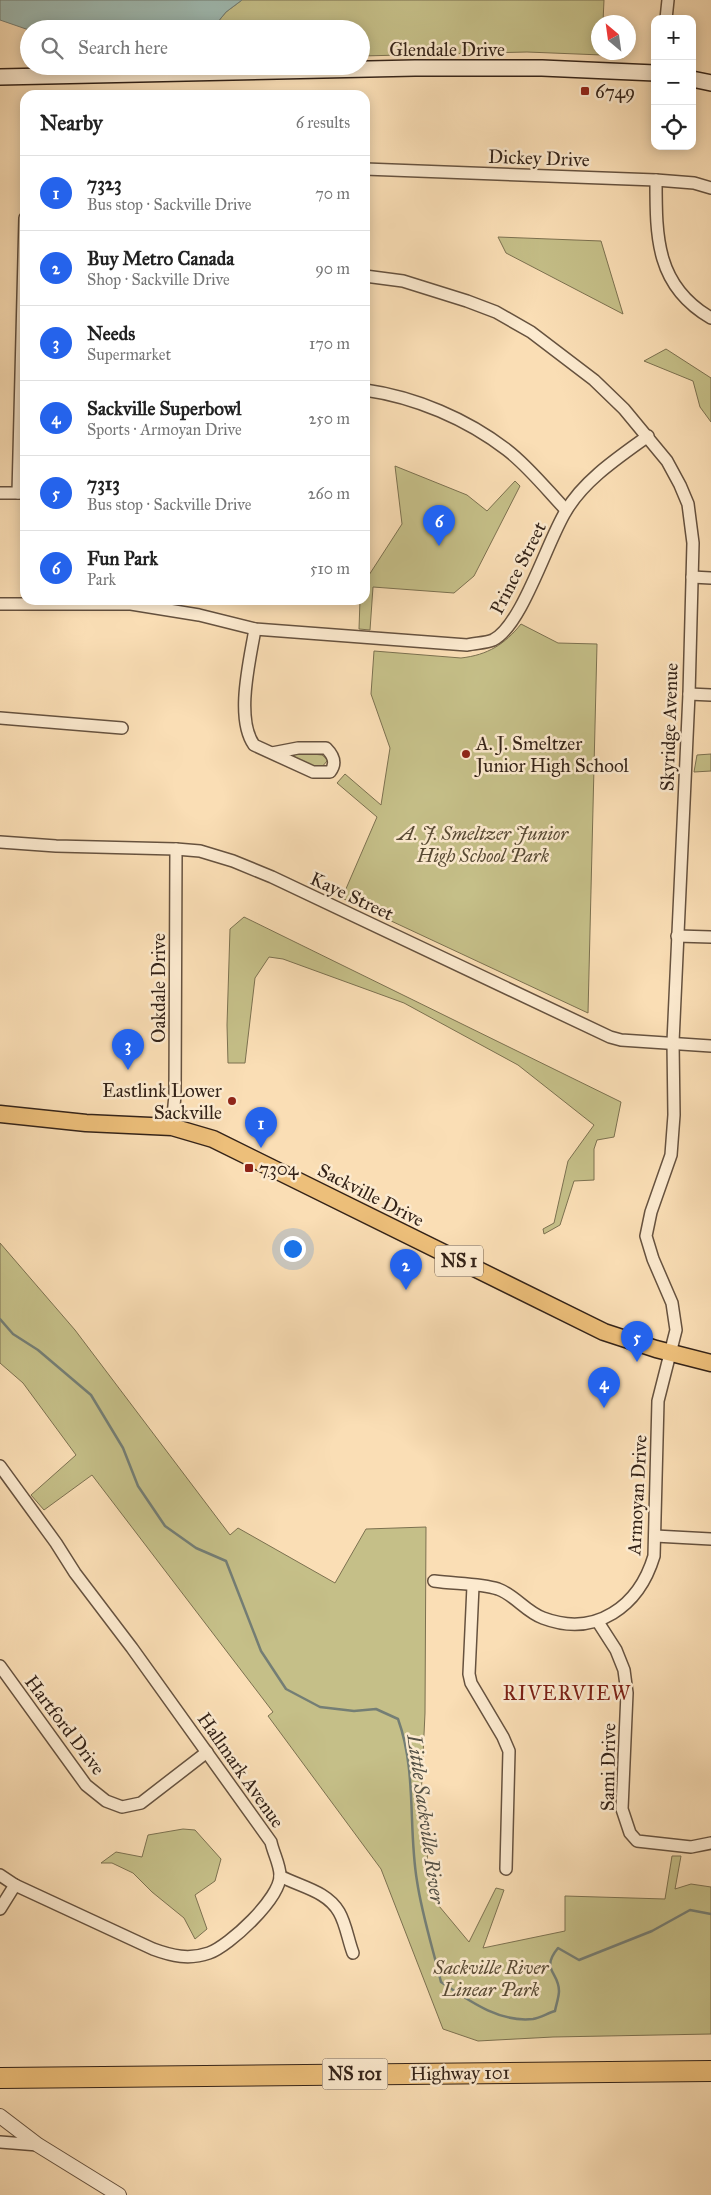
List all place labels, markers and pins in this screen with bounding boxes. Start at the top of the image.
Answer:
place label: 6749 [595,80,635,103]
marker: 6749 [579,85,591,97]
pin: 6 [423,505,455,546]
place label: A. J. Smeltzer Junior High School [474,732,630,778]
marker: A. J. Smeltzer Junior High School [460,748,472,760]
pin: 3 [112,1029,144,1070]
place label: Eastlink Lower Sackville [102,1079,223,1124]
marker: Eastlink Lower Sackville [226,1095,238,1107]
pin: 1 [245,1107,277,1148]
place label: 7304 [259,1157,299,1180]
marker: 7304 [243,1162,255,1174]
pin: 2 [390,1249,422,1290]
pin: 5 [621,1321,653,1362]
pin: 4 [588,1367,620,1408]

